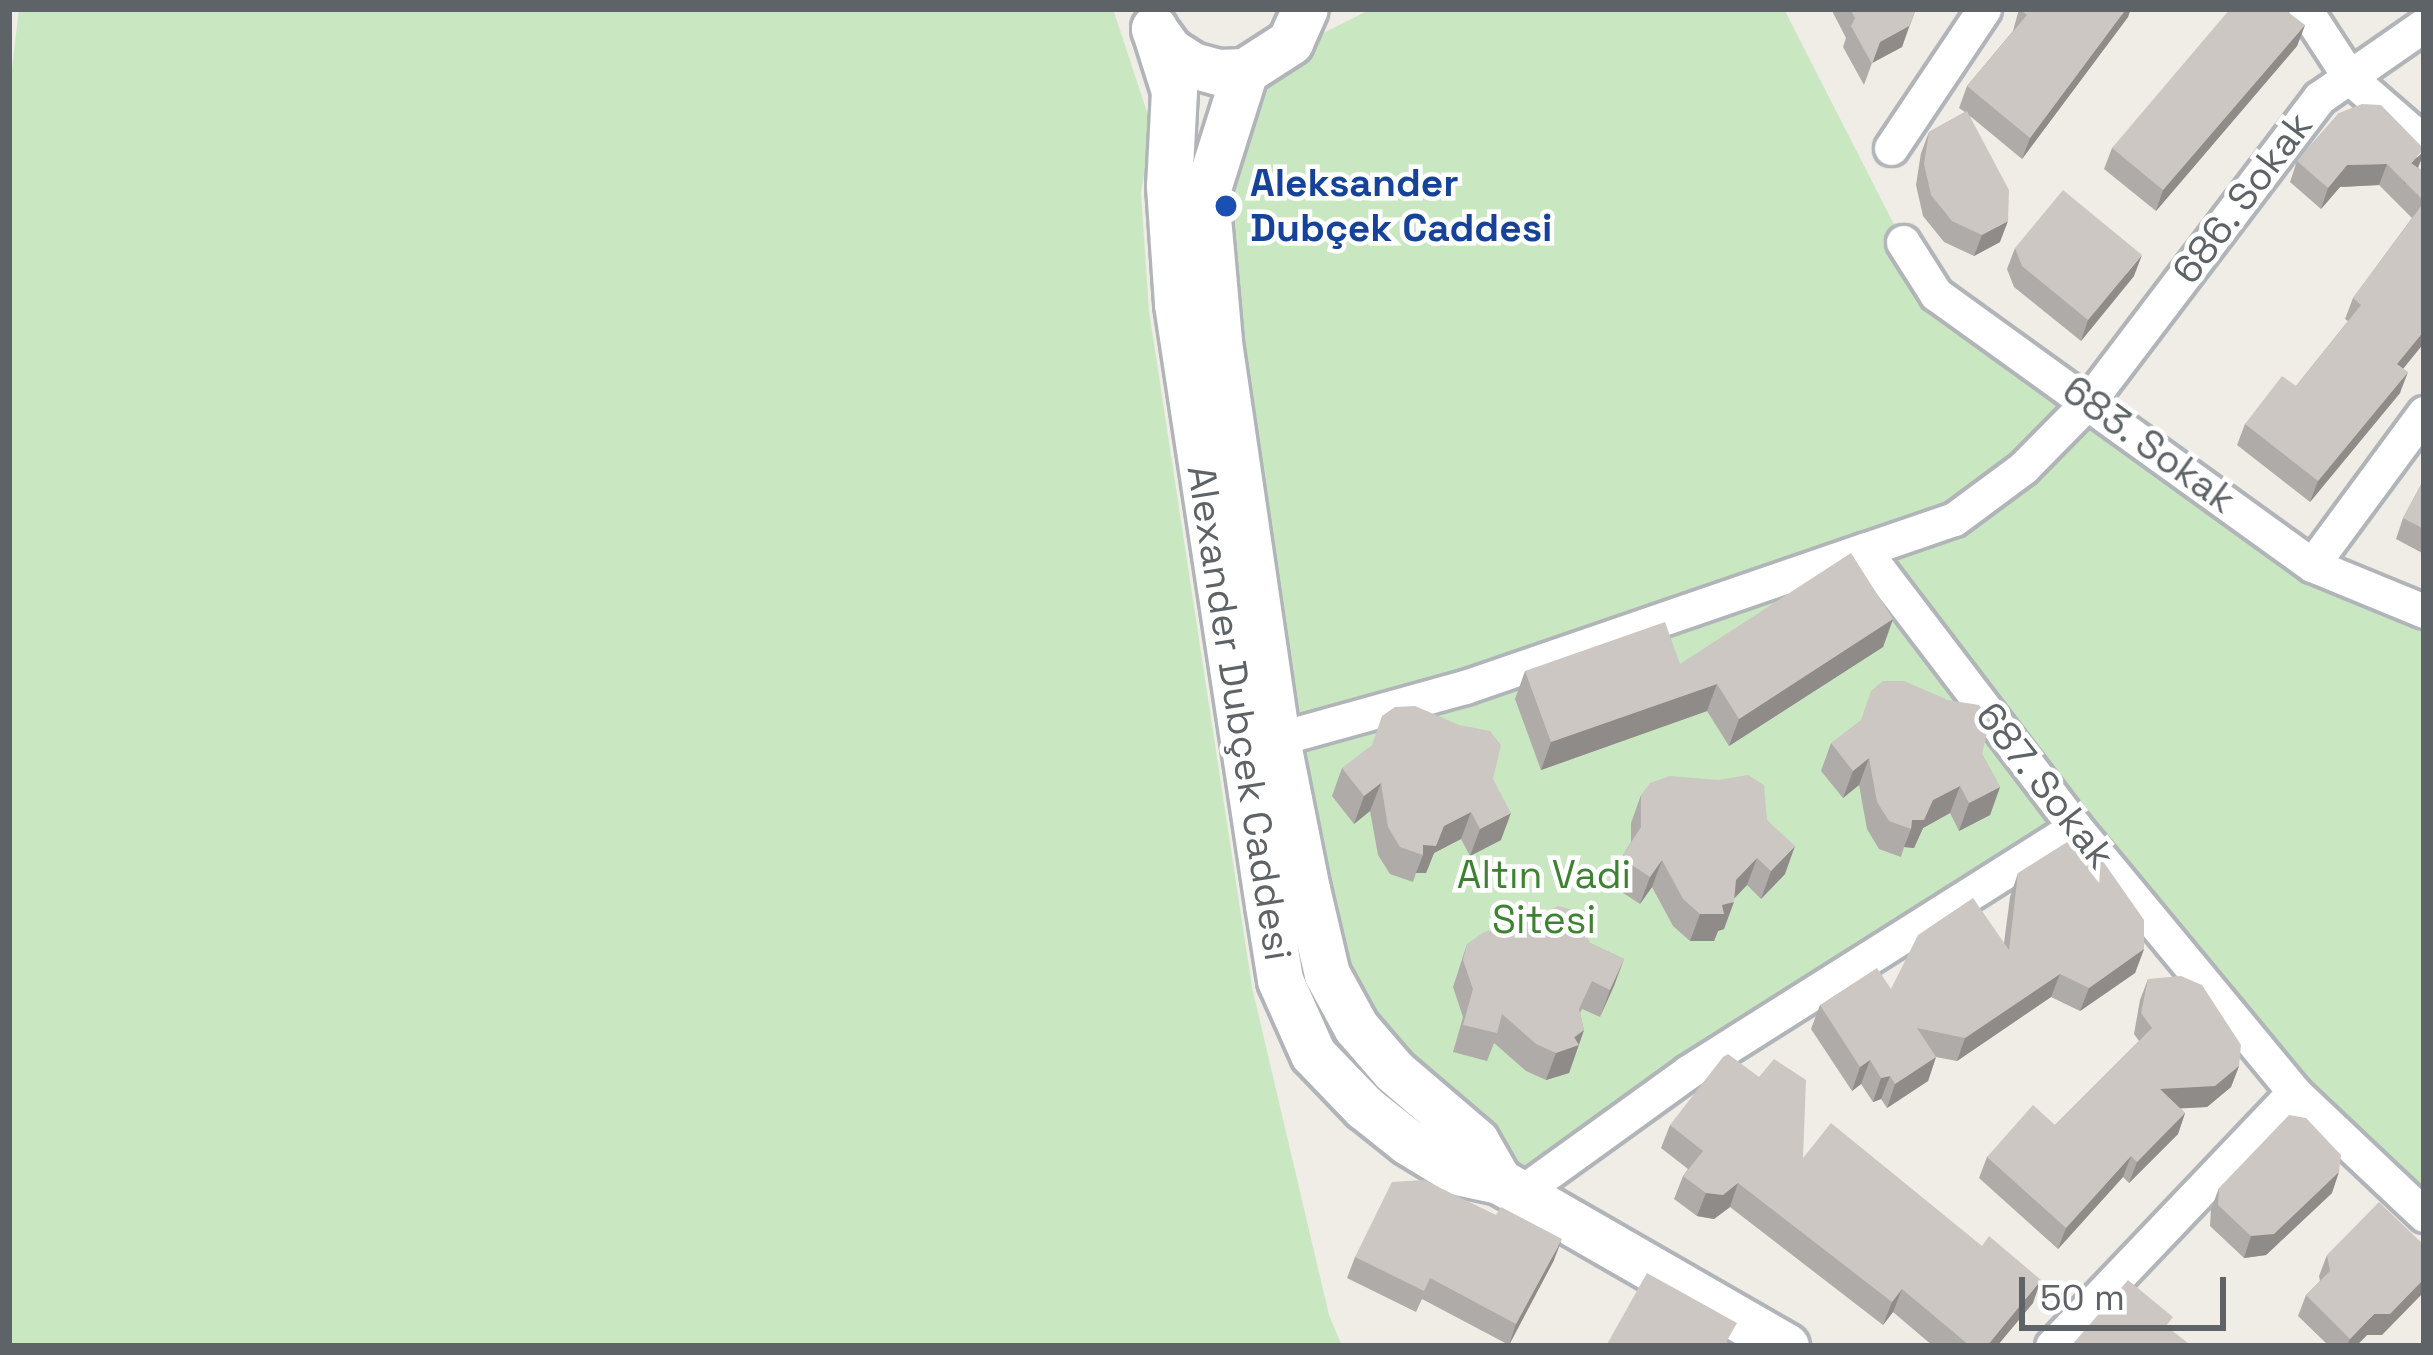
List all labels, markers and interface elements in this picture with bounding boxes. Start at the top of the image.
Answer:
street label: 686. Sokak [2163,103,2323,293]
place label: Aleksander Dubçek Caddesi [1250,161,1552,252]
marker: Aleksander Dubçek Caddesi [1213,193,1239,219]
street label: 683. Sokak [2053,366,2245,524]
street label: Alexander Dubçek Caddesi [1177,462,1301,964]
street label: 687. Sokak [1965,693,2125,879]
park label: Altın Vadi Sitesi [1457,853,1631,944]
scale bar [2025,1253,2232,1327]
text: 50 m [2040,1275,2125,1321]

